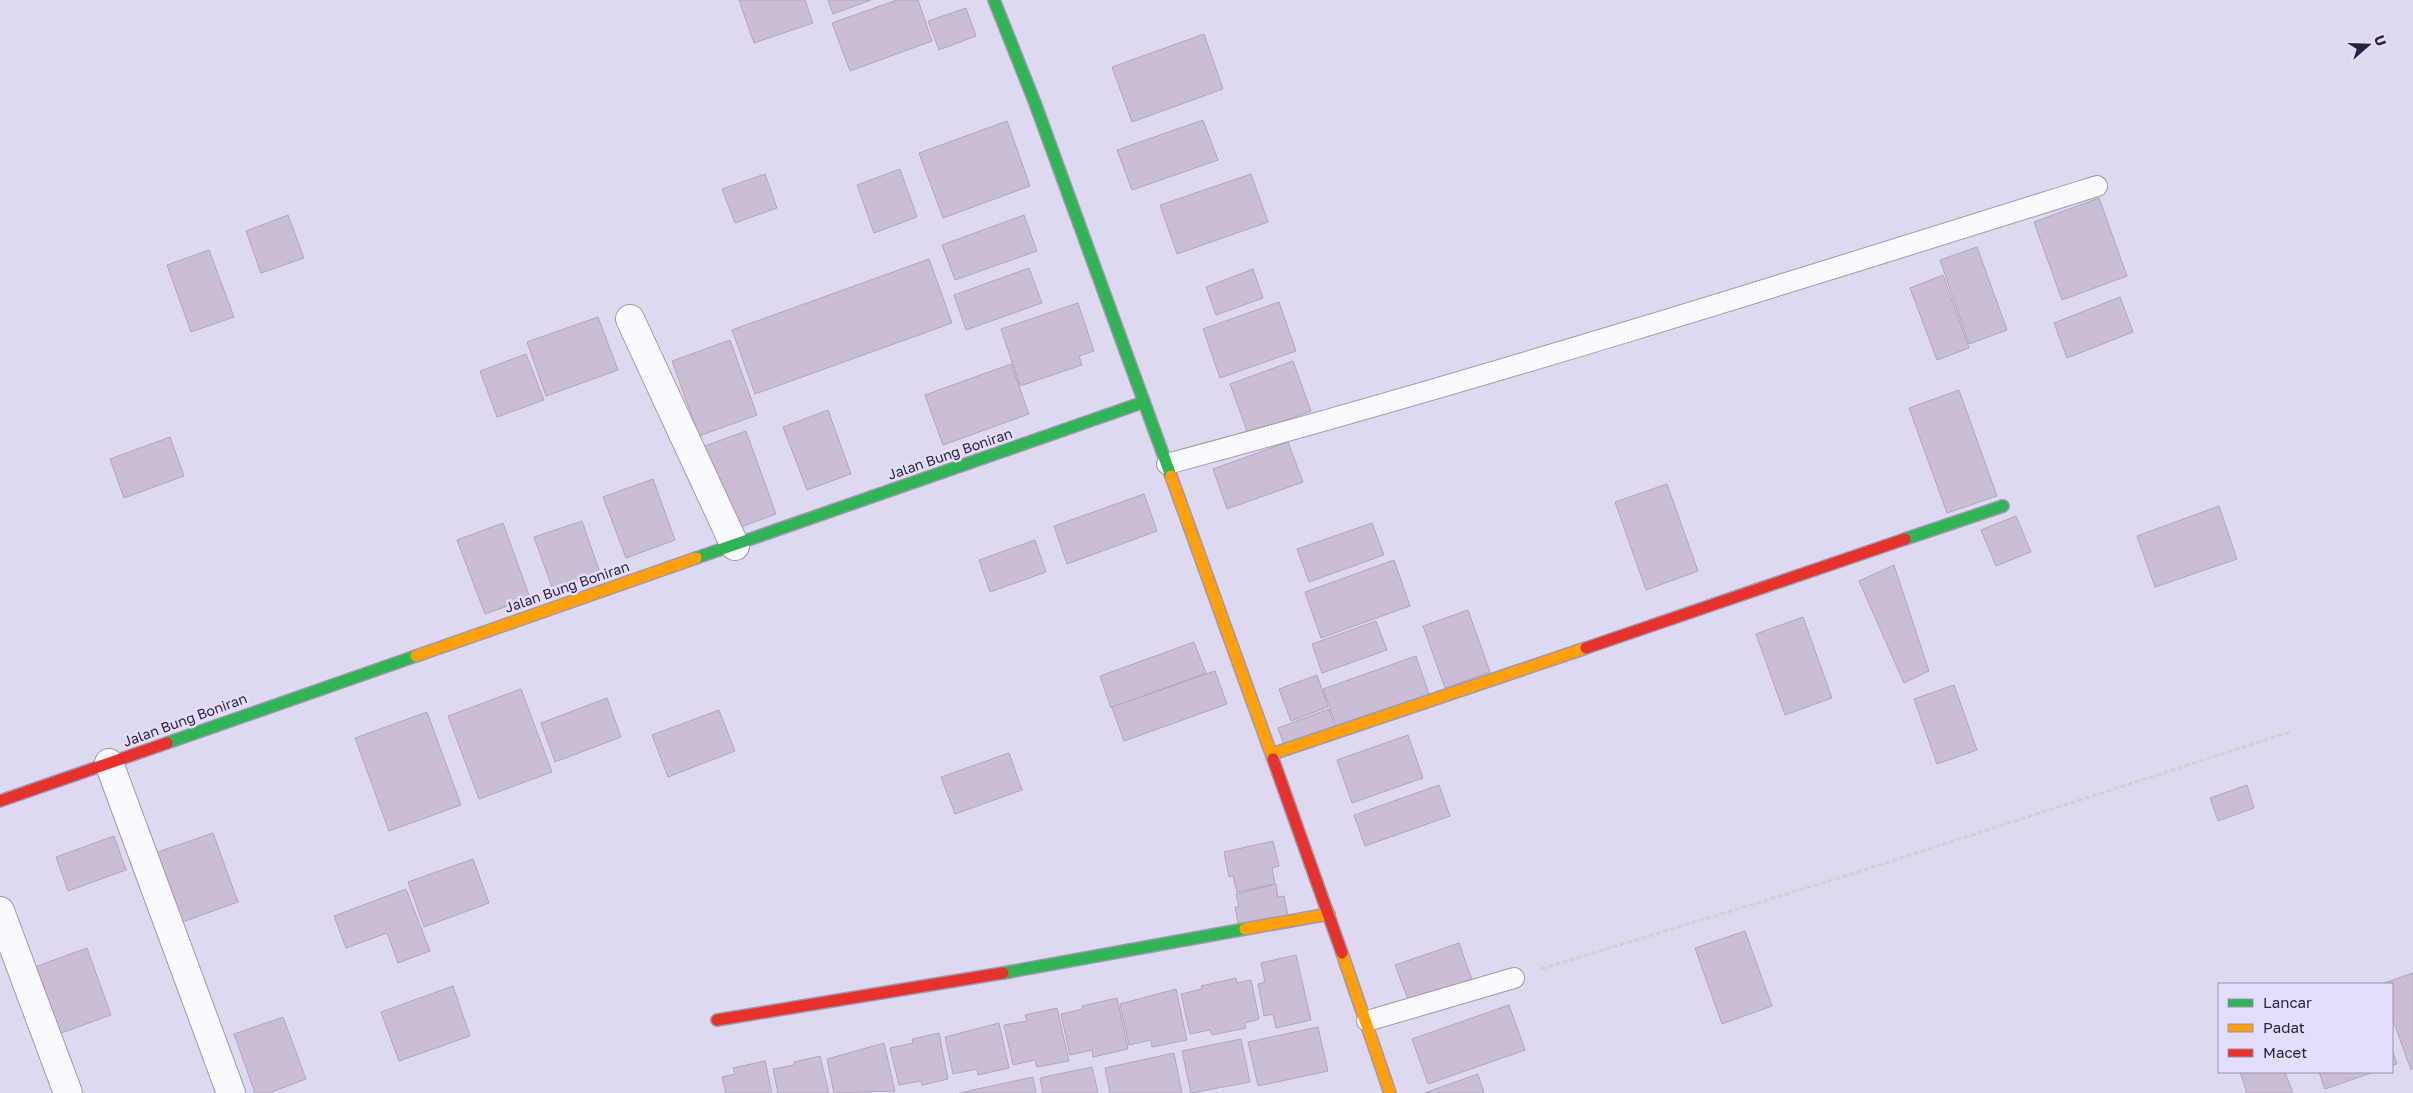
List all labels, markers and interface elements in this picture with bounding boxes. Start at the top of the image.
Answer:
north arrow [2343,20,2393,70]
text: U [2371,33,2390,48]
street label: Jalan Bung Boniran [885,424,1014,483]
street label: Jalan Bung Boniran [502,557,631,616]
street label: Jalan Bung Boniran [120,689,249,750]
legend [2218,983,2393,1073]
text: Lancar [2263,993,2312,1011]
text: Padat [2263,1018,2305,1036]
text: Macet [2263,1043,2307,1061]

